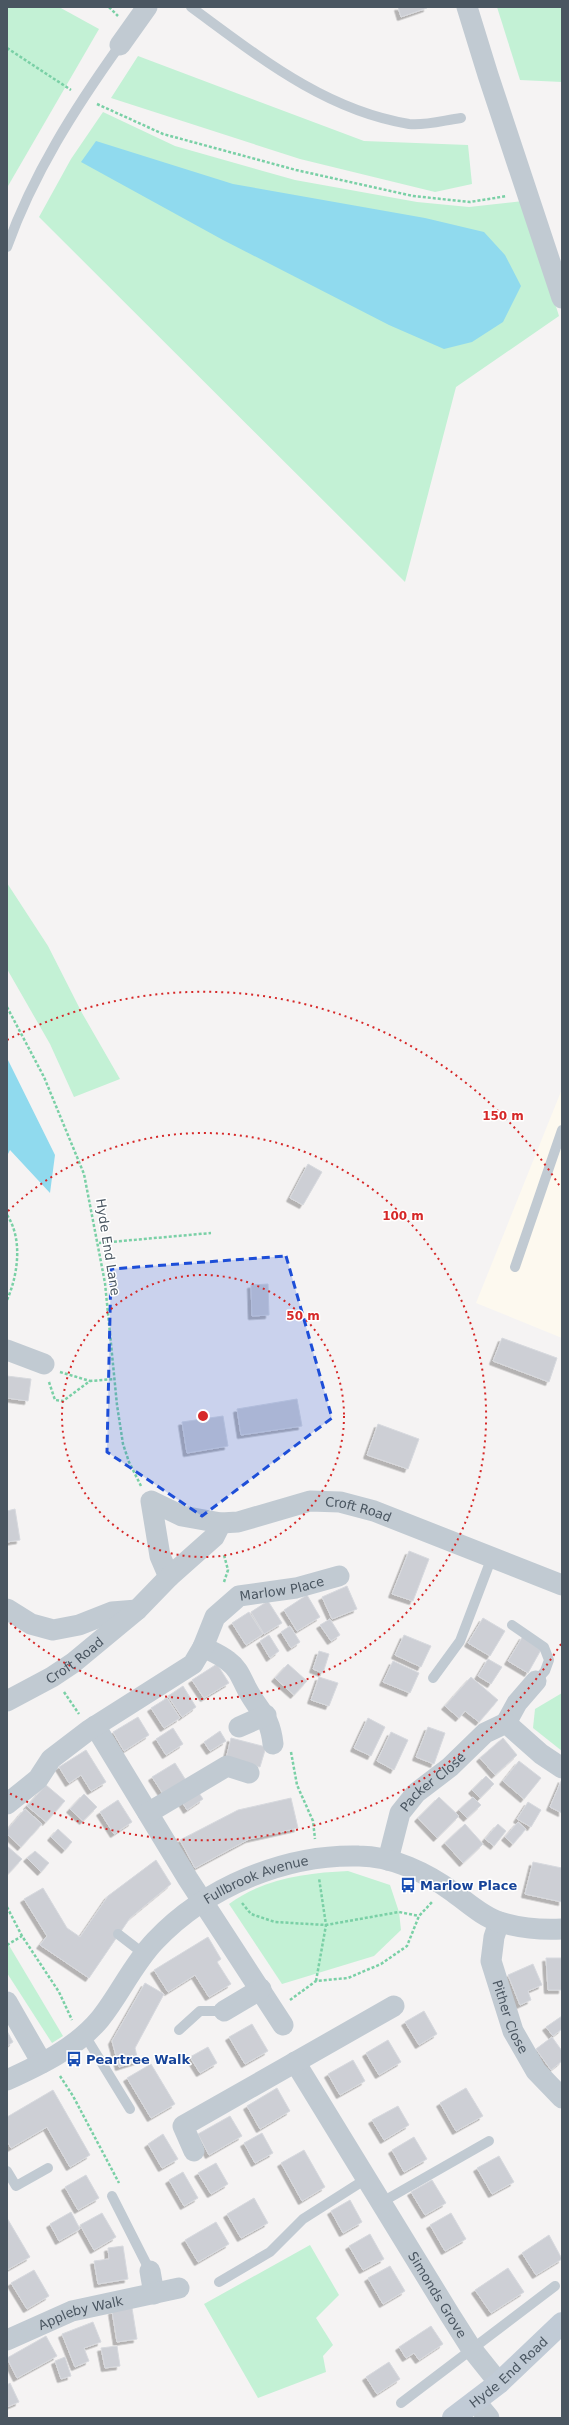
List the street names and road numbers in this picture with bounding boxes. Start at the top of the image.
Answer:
street label: Hyde End Lane [93,1197,123,1297]
street label: Croft Road [325,1494,394,1525]
street label: Marlow Place [239,1573,326,1603]
street label: Croft Road [43,1634,106,1687]
street label: Packer Close [397,1749,468,1814]
street label: Fullbrook Avenue [201,1853,310,1907]
street label: Pither Close [490,1978,532,2056]
street label: Simonds Grove [405,2249,470,2341]
street label: Appleby Walk [36,2293,125,2333]
street label: Hyde End Road [466,2333,550,2410]

